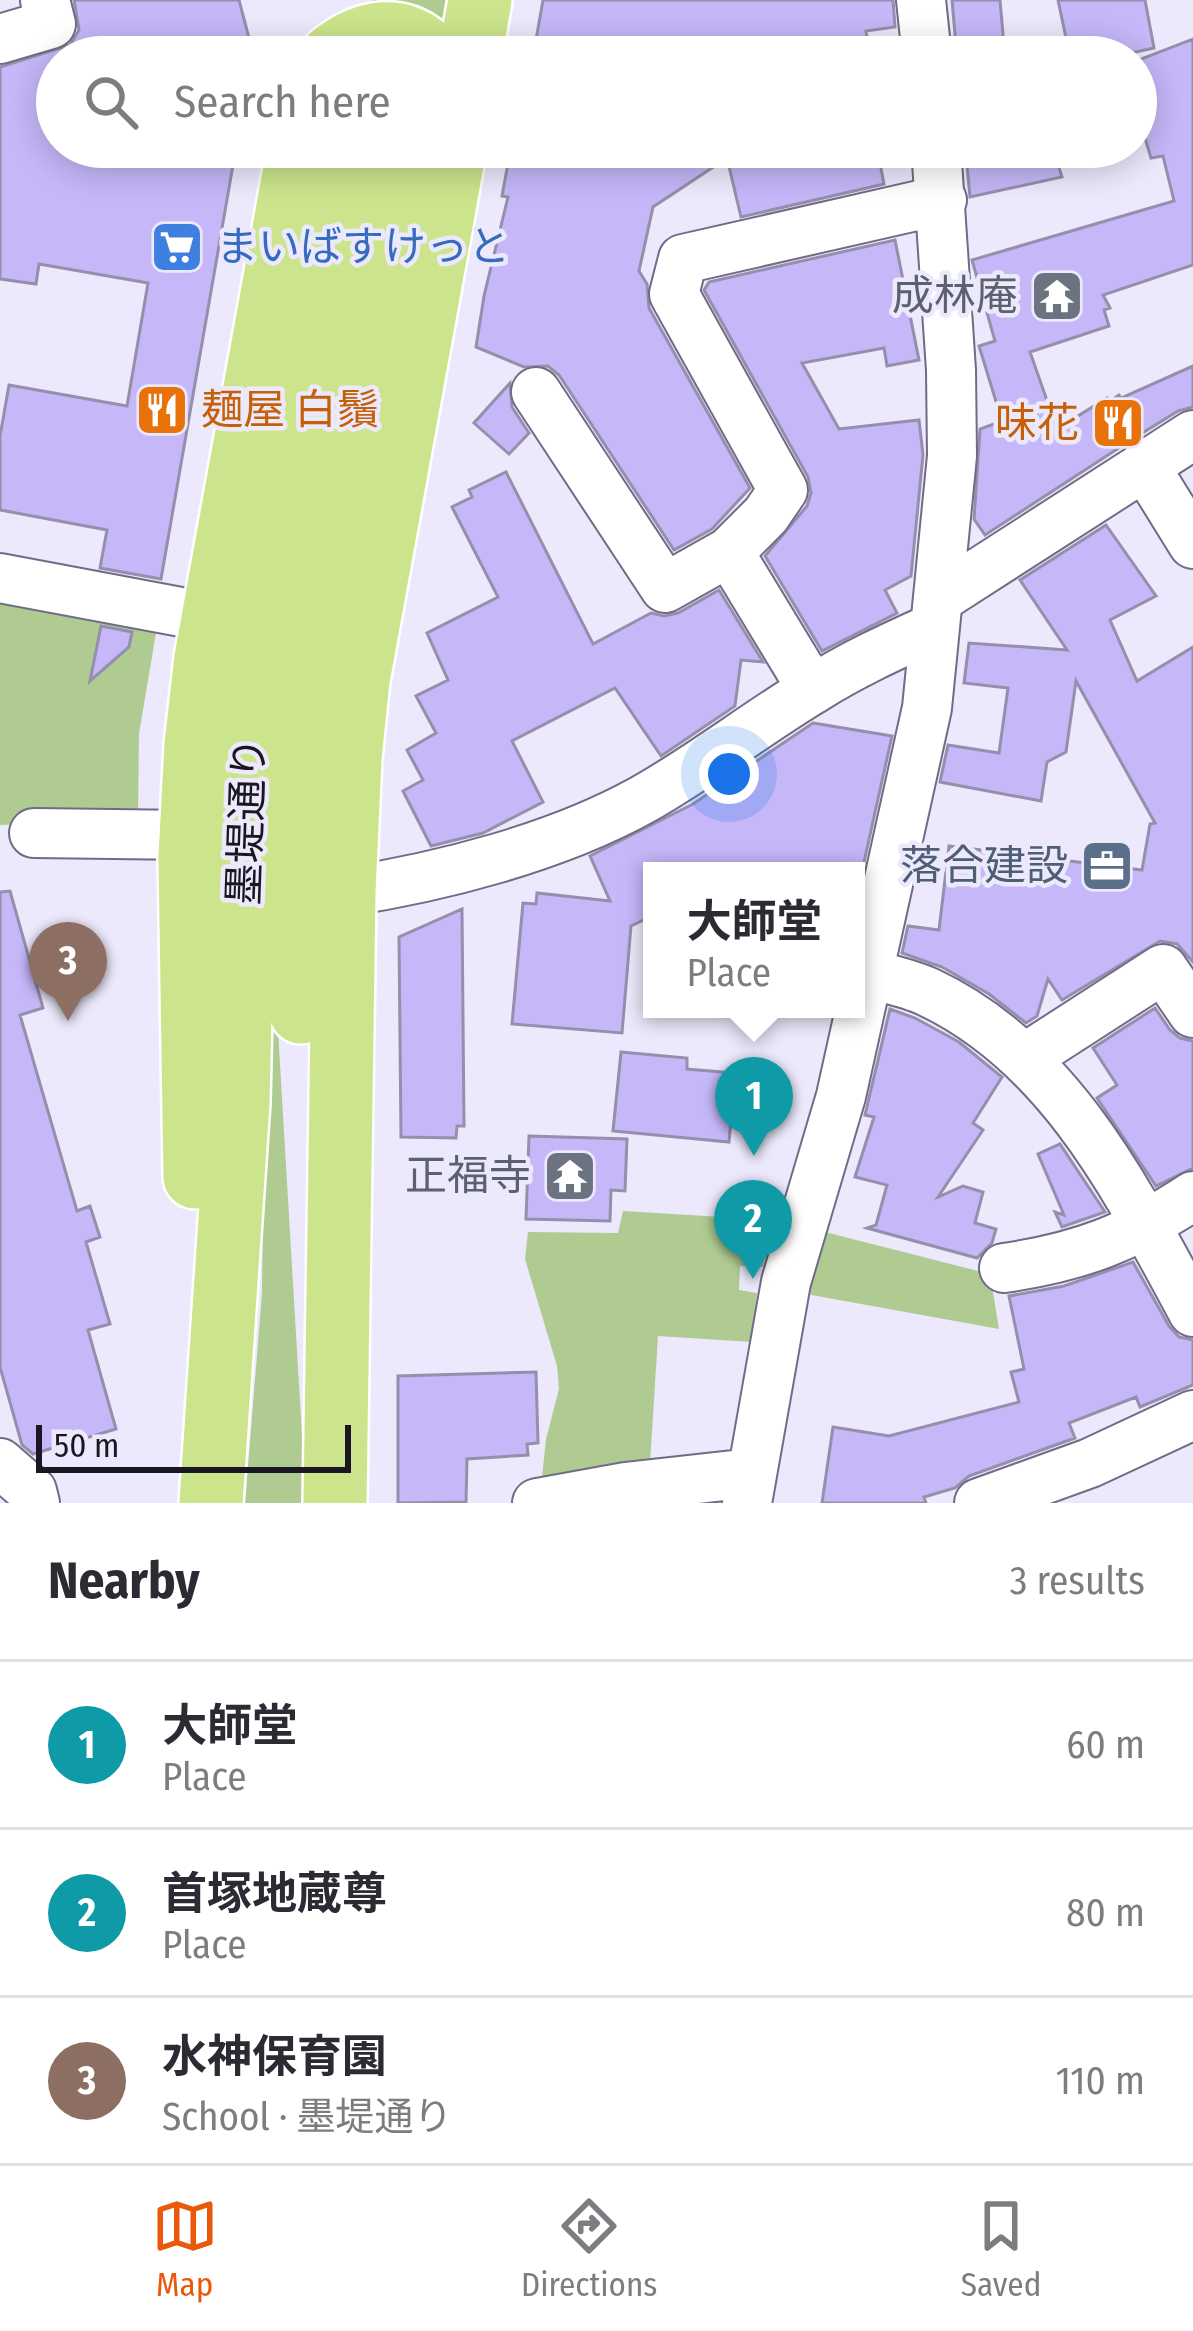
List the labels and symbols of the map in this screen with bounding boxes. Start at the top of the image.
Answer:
supermarket icon: まいばすけっと [149,219,205,275]
place label: まいばすけっと [216,222,510,272]
temple icon: 成林庵 [1029,268,1085,324]
place label: 成林庵 [892,271,1018,321]
restaurant icon: 麺屋 白鬚 [134,382,190,438]
place label: 麺屋 白鬚 [201,385,379,435]
restaurant icon: 味花 [1090,395,1146,451]
place label: 味花 [995,398,1079,448]
street label: 墨堤通り [219,736,275,906]
your location [699,744,759,804]
office icon: 落合建設 [1079,838,1135,894]
place label: 落合建設 [900,841,1068,891]
pin: 3 [29,922,107,1021]
pin: 1 [715,1057,793,1156]
temple icon: 正福寺 [542,1148,598,1204]
place label: 正福寺 [405,1151,531,1201]
pin: 2 [714,1180,792,1279]
scale bar [36,1419,351,1472]

